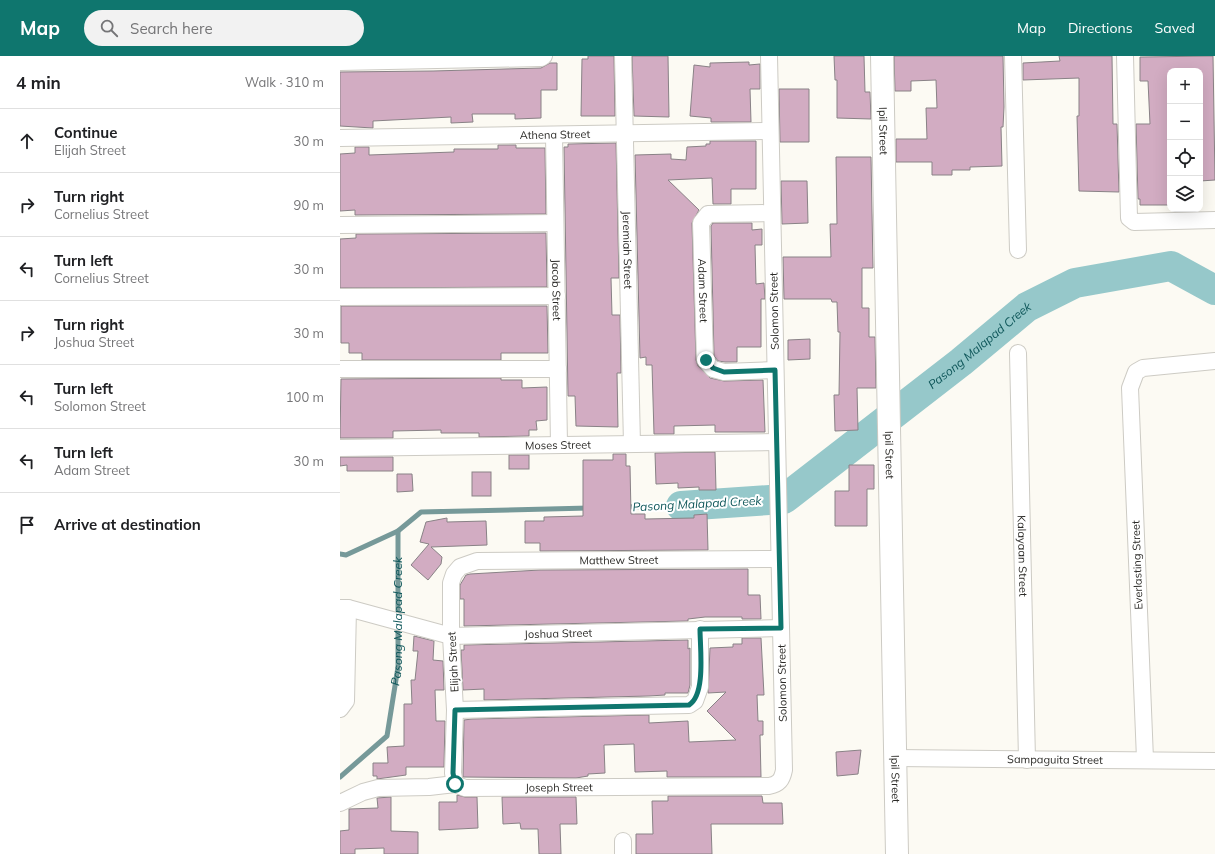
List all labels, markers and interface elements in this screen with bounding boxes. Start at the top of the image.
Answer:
search box [84,10,364,46]
text: Map [20,16,60,40]
icon: search [98,17,120,39]
text: Search here [130,19,213,38]
text: Map [1017,19,1046,37]
text: Directions [1068,19,1133,37]
text: Saved [1155,19,1195,37]
map controls [1167,68,1203,212]
button: + [1167,68,1203,104]
text: 4 min [16,72,61,93]
text: Walk · 310 m [245,74,324,90]
button: − [1167,104,1203,140]
street label: Ipil Street [876,107,891,155]
text: Continue [54,123,117,142]
street label: Athena Street [520,127,591,142]
icon: ahead [16,130,38,152]
text: 30 m [294,133,324,149]
button: locate [1167,140,1203,176]
text: Elijah Street [54,142,126,158]
button: layers [1167,176,1203,212]
text: Turn right [54,187,124,206]
icon: right [16,194,38,216]
text: 90 m [294,197,324,213]
text: Cornelius Street [54,206,149,222]
street label: Jeremiah Street [620,211,635,289]
text: Turn left [54,251,113,270]
icon: left [16,258,38,280]
street label: Adam Street [695,258,711,323]
street label: Jacob Street [549,259,564,321]
text: 30 m [294,261,324,277]
text: Cornelius Street [54,270,149,286]
street label: Solomon Street [766,272,782,350]
water label: Pasong Malapad Creek [925,298,1034,392]
text: Turn right [54,315,124,334]
icon: right [16,322,38,344]
text: 30 m [294,325,324,341]
text: Joshua Street [54,334,134,350]
route end [697,351,715,369]
text: Turn left [54,379,113,398]
icon: left [16,386,38,408]
text: 100 m [286,389,324,405]
text: Solomon Street [54,398,146,414]
street label: Ipil Street [882,431,897,479]
street label: Moses Street [525,438,591,452]
text: Turn left [54,443,113,462]
icon: left [16,450,38,472]
text: 30 m [294,453,324,469]
text: Adam Street [54,462,130,478]
water label: Pasong Malapad Creek [632,493,763,514]
icon: arrive [16,514,38,536]
text: Arrive at destination [54,515,201,534]
street label: Kalayaan Street [1015,515,1030,597]
street label: Everlasting Street [1128,520,1146,610]
street label: Matthew Street [579,553,659,567]
water label: Pasong Malapad Creek [387,556,405,687]
street label: Joshua Street [524,626,593,641]
street label: Elijah Street [444,631,462,693]
street label: Solomon Street [774,644,790,722]
street label: Sampaguita Street [1007,752,1103,767]
street label: Ipil Street [888,755,903,803]
route start [446,775,464,793]
street label: Joseph Street [525,780,593,795]

